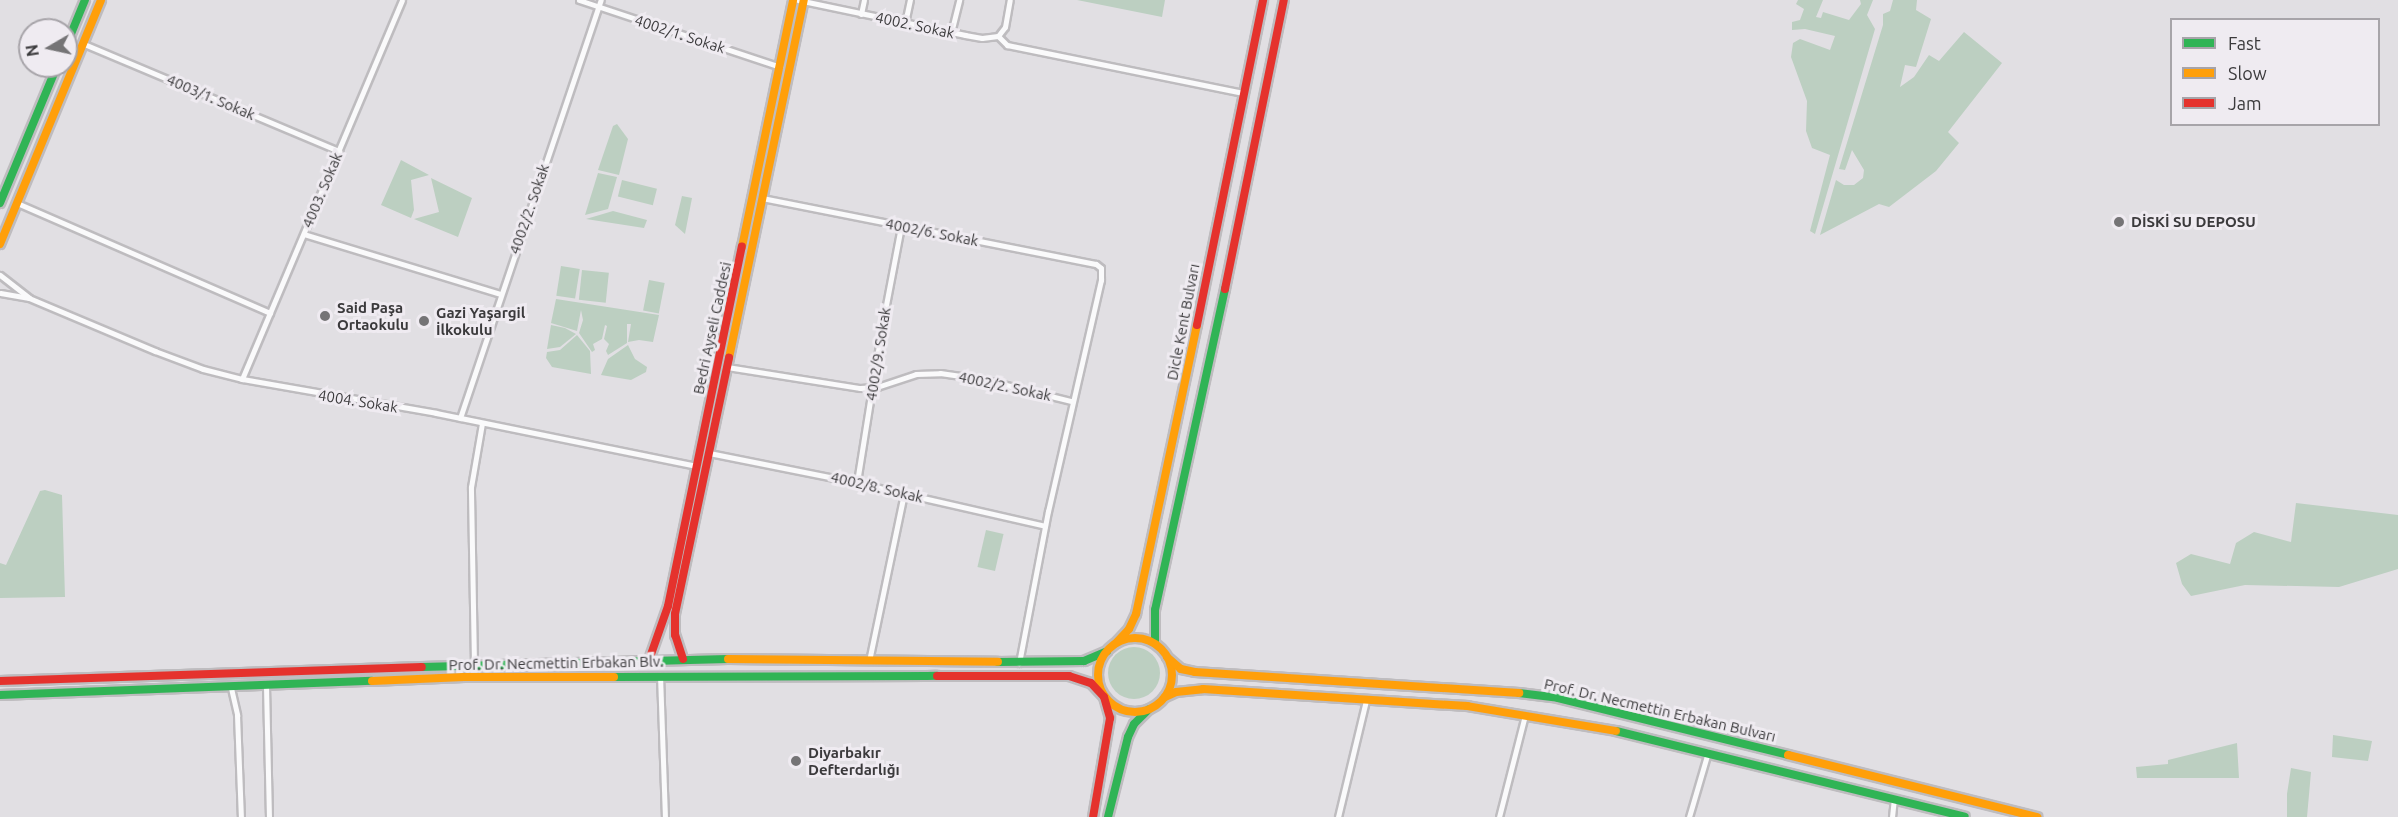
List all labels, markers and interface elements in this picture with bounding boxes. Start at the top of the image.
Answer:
street label: 4002. Sokak [874,8,956,42]
street label: 4002/1. Sokak [632,11,728,57]
north arrow [18,18,78,78]
legend [2170,18,2380,126]
text: Fast [2228,33,2261,53]
text: N [22,43,42,58]
text: Slow [2228,63,2267,83]
street label: 4003/1. Sokak [164,70,258,124]
text: Jam [2228,93,2262,113]
street label: 4003. Sokak [298,149,346,231]
street label: 4002/2. Sokak [505,161,553,257]
place label: DİSKİ SU DEPOSU [2131,213,2256,231]
street label: 4002/6. Sokak [884,214,980,250]
marker: DİSKİ SU DEPOSU [2112,215,2126,229]
street label: Bedri Ayseli Caddesi [689,260,735,396]
street label: Dicle Kent Bulvarı [1163,262,1203,382]
place label: Said Paşa Ortaokulu [337,298,409,333]
place label: Gazi Yaşargil İlkokulu [436,303,525,338]
street label: 4002/9. Sokak [862,306,894,402]
marker: Said Paşa Ortaokulu [318,309,332,323]
marker: Gazi Yaşargil İlkokulu [417,314,431,328]
street label: 4002/2. Sokak [957,367,1053,405]
street label: 4004. Sokak [317,386,399,416]
street label: 4002/8. Sokak [829,468,925,506]
street label: Prof. Dr. Necmettin Erbakan Blv. [448,652,664,674]
street label: Prof. Dr. Necmettin Erbakan Bulvarı [1542,675,1778,745]
place label: Diyarbakır Defterdarlığı [808,743,900,778]
marker: Diyarbakır Defterdarlığı [789,754,803,768]

